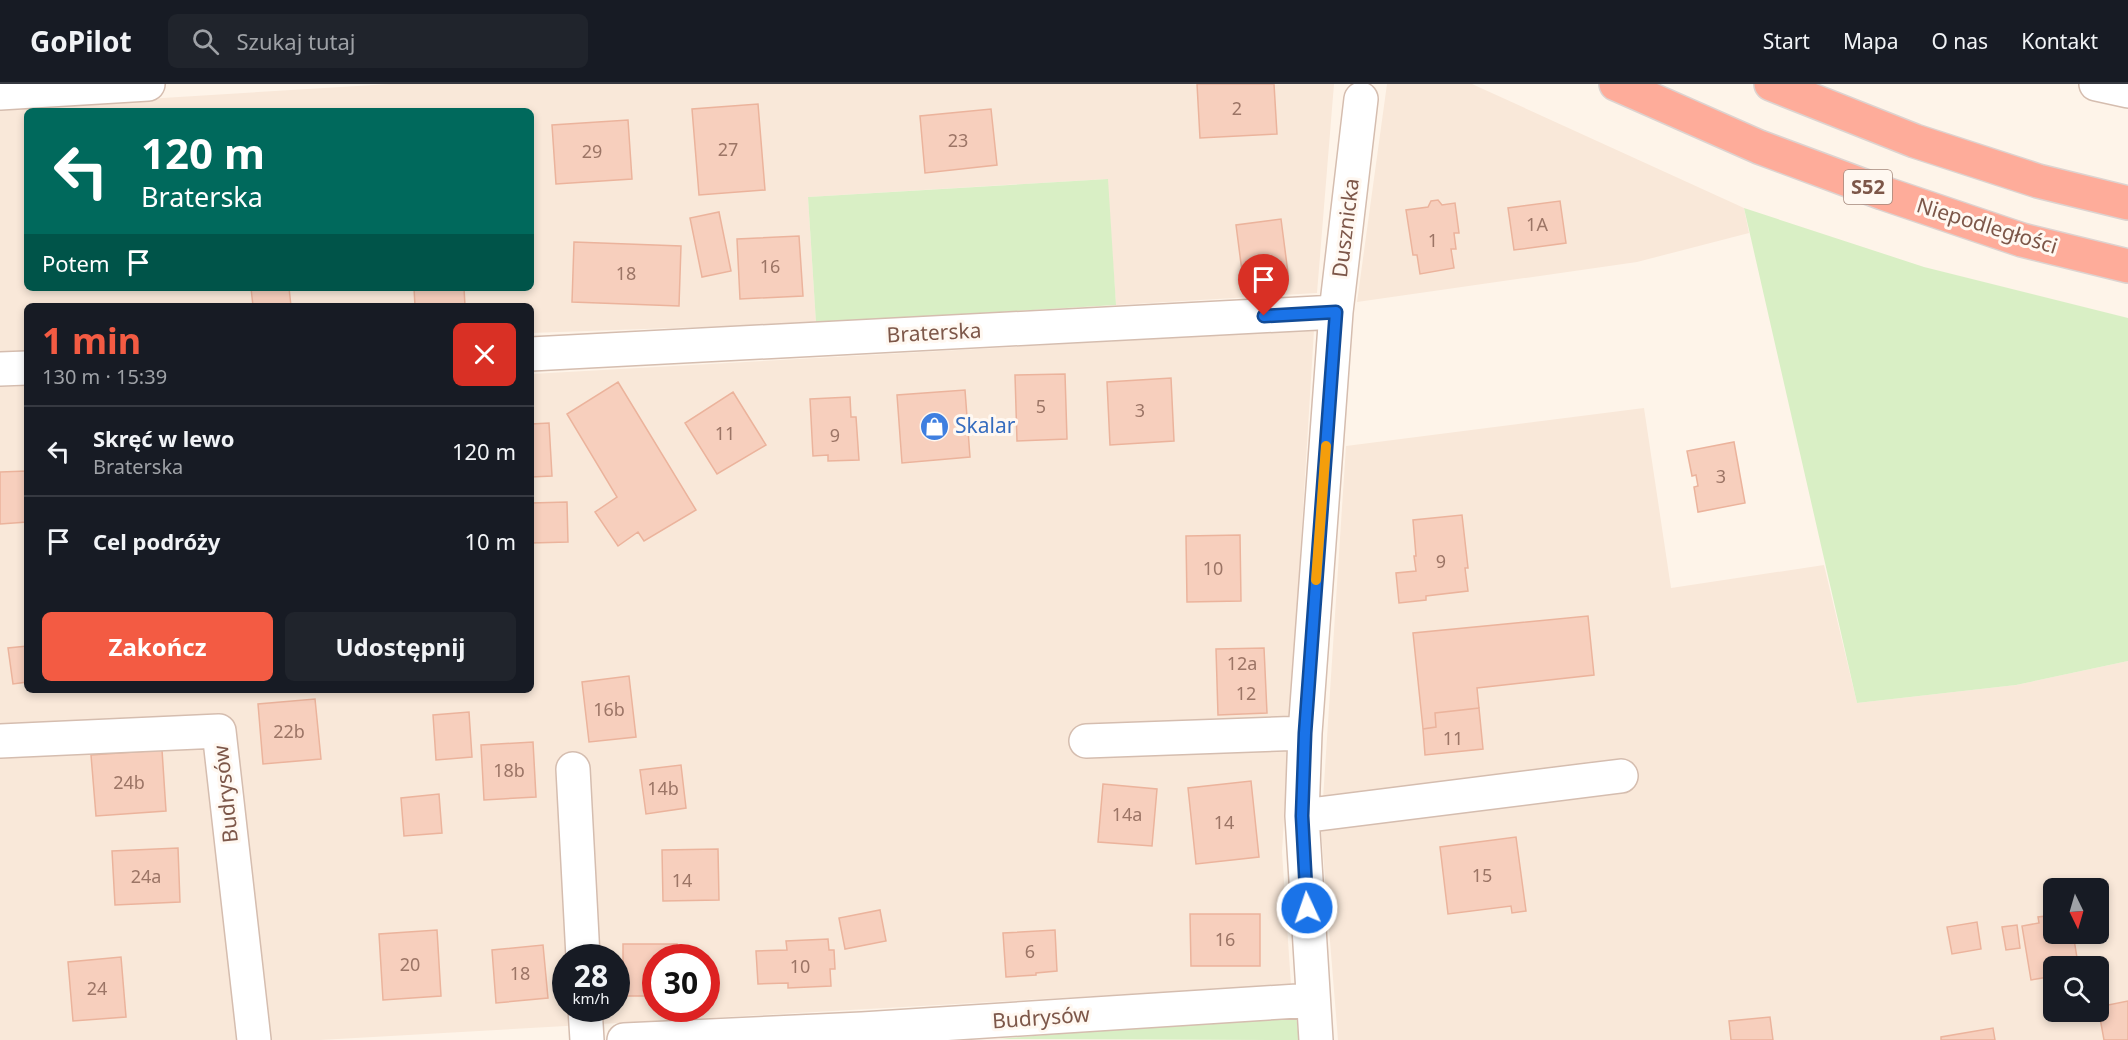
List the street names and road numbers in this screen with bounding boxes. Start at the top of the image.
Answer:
road number: S52 [1844,170,1892,204]
street label: Dusznicka [1325,177,1365,279]
street label: Niepodległości [1914,190,2061,260]
street label: Braterska [886,316,982,348]
street label: Budrysów [206,744,244,844]
street label: Budrysów [991,1000,1091,1034]

